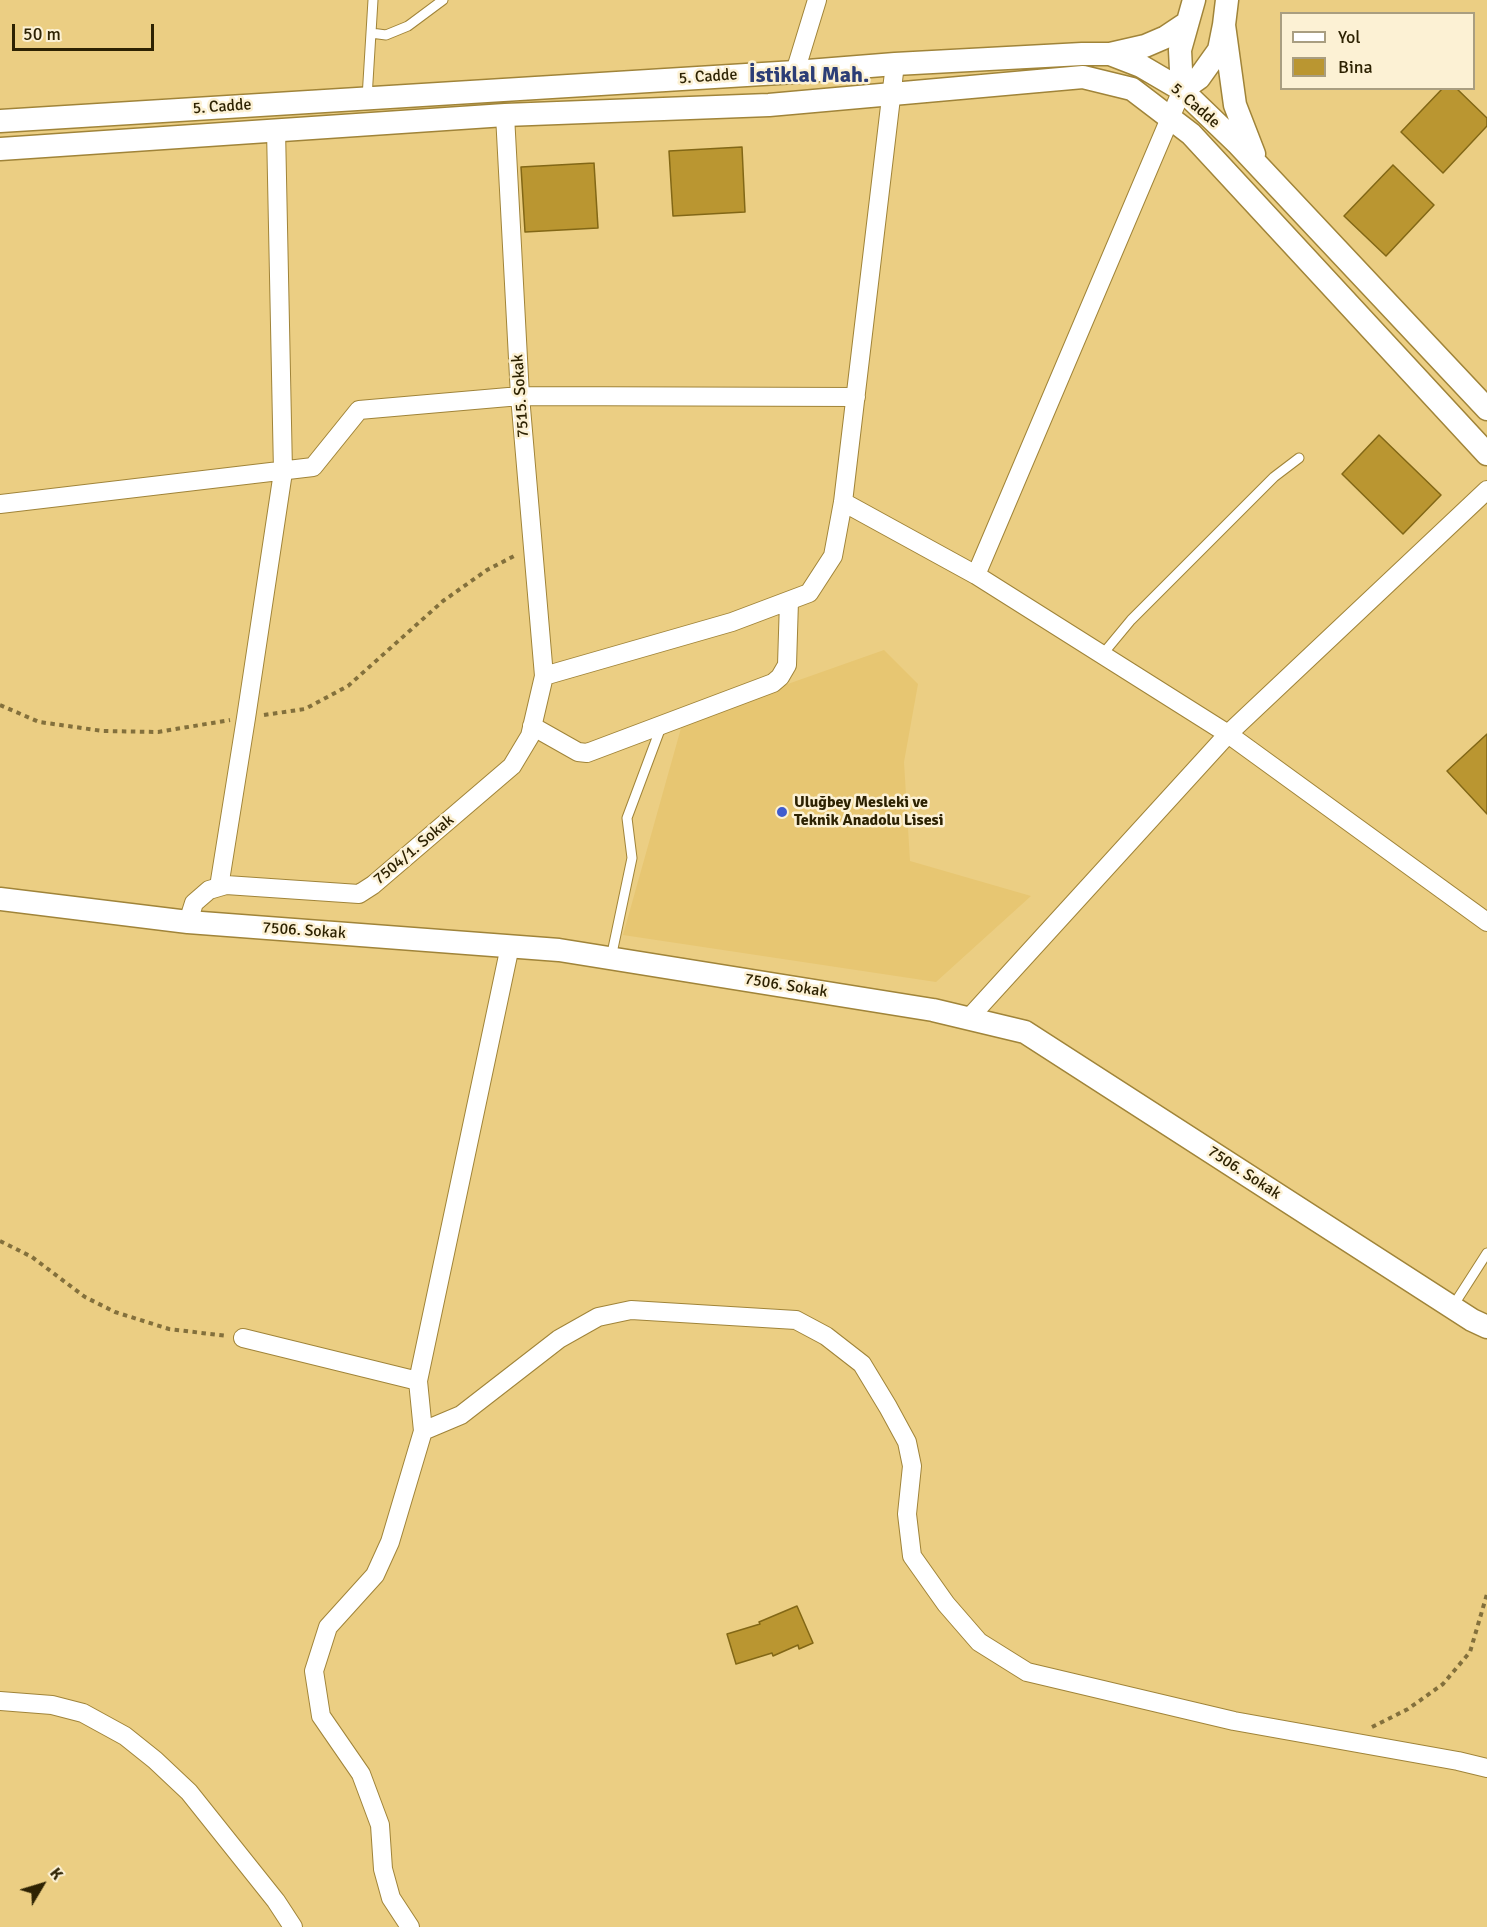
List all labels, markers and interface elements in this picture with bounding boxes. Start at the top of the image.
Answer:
scale bar [15,12,158,50]
legend [1280,12,1475,90]
text: 50 m [23,23,61,45]
text: Yol [1338,26,1361,48]
text: Bina [1338,56,1373,78]
district label: İstiklal Mah. [749,63,869,89]
street label: 5. Cadde [678,65,738,89]
street label: 5. Cadde [1166,79,1224,133]
street label: 5. Cadde [192,95,252,119]
street label: 7515. Sokak [509,354,533,438]
place label: Uluğbey Mesleki ve Teknik Anadolu Lisesi [794,793,944,831]
marker: Uluğbey Mesleki ve Teknik Anadolu Lisesi [775,805,789,819]
street label: 7504/1. Sokak [370,811,458,889]
street label: 7506. Sokak [262,919,346,943]
street label: 7506. Sokak [743,970,829,1002]
street label: 7506. Sokak [1204,1142,1284,1204]
north arrow [12,1855,72,1915]
text: K [45,1864,67,1884]

